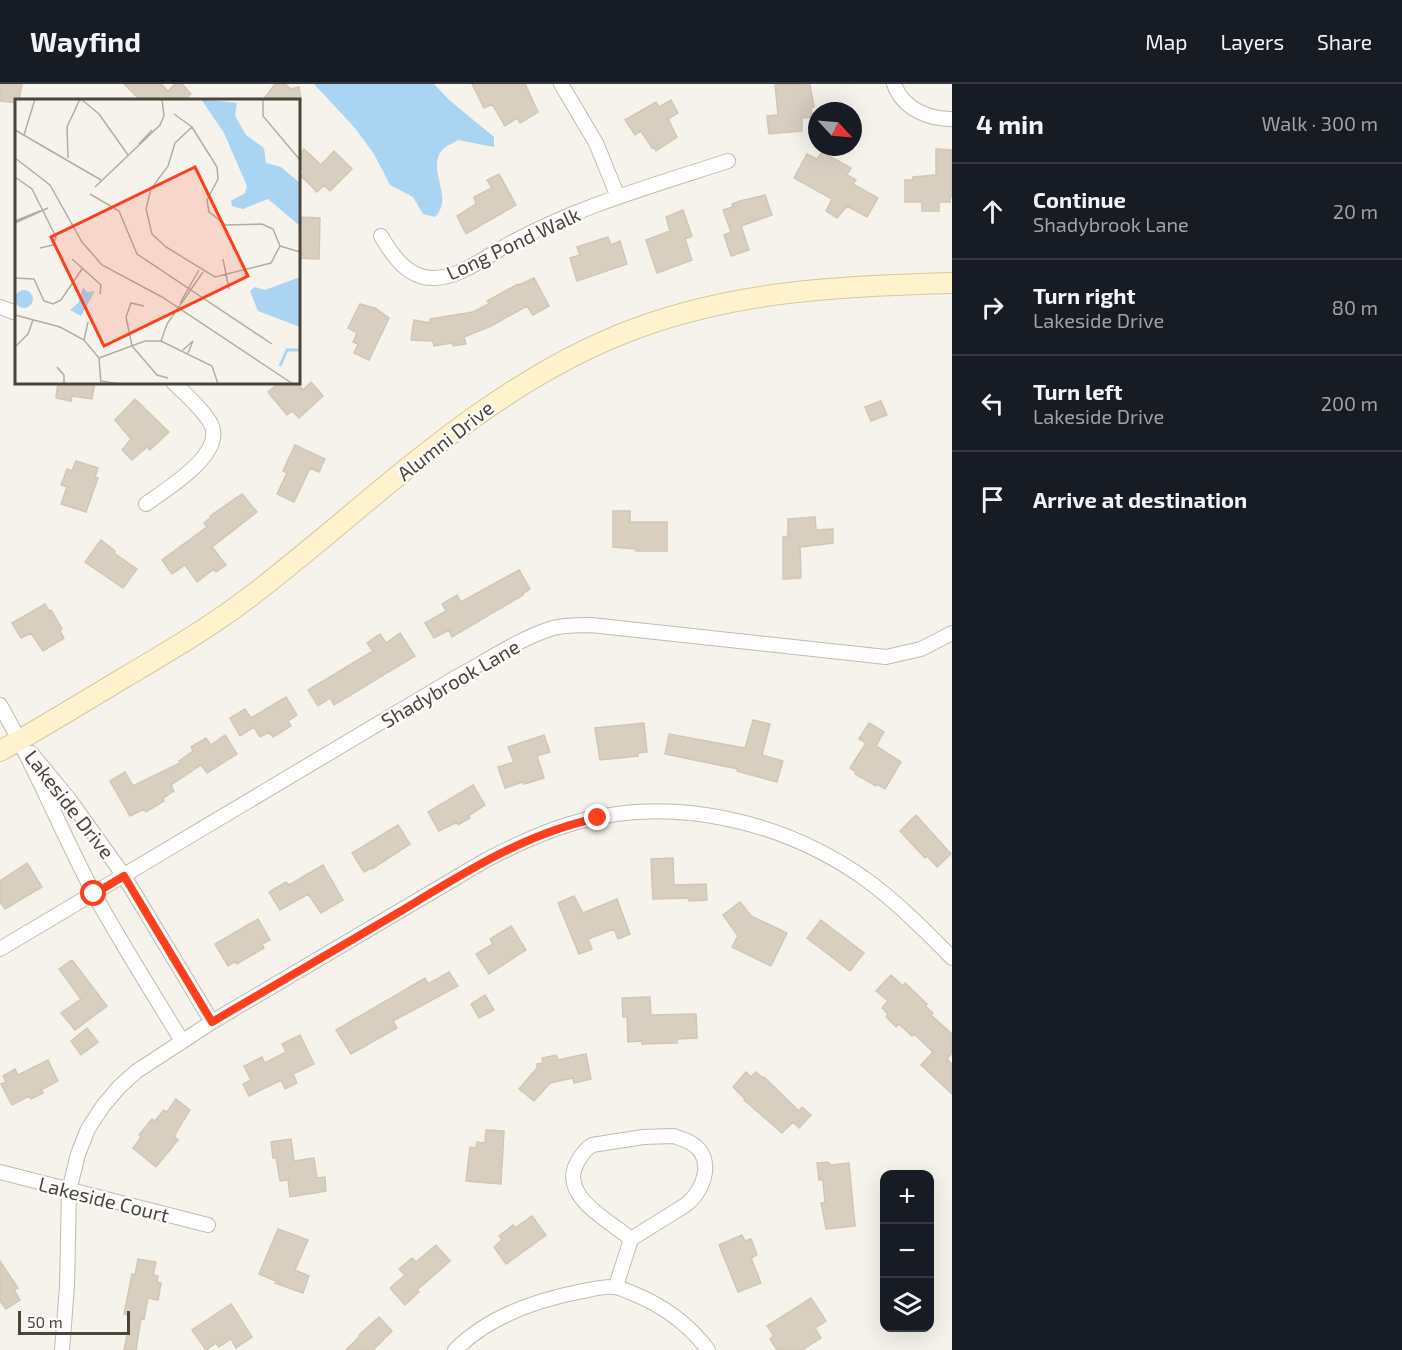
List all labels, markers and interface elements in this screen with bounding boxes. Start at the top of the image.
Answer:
text: Wayfind [30,24,141,58]
text: Map [1145,29,1187,54]
text: Layers [1220,29,1284,54]
text: Share [1317,29,1372,54]
inset map [15,99,300,384]
north arrow [808,102,862,156]
text: 4 min [976,108,1044,139]
text: Walk · 300 m [1262,111,1378,135]
text: Continue [1033,186,1126,212]
icon: ahead [976,195,1009,228]
text: 20 m [1333,199,1378,223]
street label: Long Pond Walk [442,201,584,285]
text: Shadybrook Lane [1033,212,1189,236]
text: Turn right [1033,282,1135,308]
icon: right [976,291,1009,324]
text: 80 m [1332,295,1378,319]
text: Lakeside Drive [1033,308,1164,332]
text: Turn left [1033,378,1122,404]
icon: left [976,387,1009,420]
text: 200 m [1321,391,1378,415]
street label: Alumni Drive [392,395,498,485]
text: Lakeside Drive [1033,404,1164,428]
icon: arrive [976,483,1009,516]
text: Arrive at destination [1033,486,1247,512]
street label: Shadybrook Lane [377,634,523,732]
street label: Lakeside Drive [20,745,120,863]
route end [584,804,610,830]
route start [80,880,106,906]
map controls [880,1170,934,1332]
button: + [880,1170,934,1224]
street label: Lakeside Court [36,1171,172,1227]
button: − [880,1224,934,1278]
button: layers [880,1278,934,1332]
scale bar [18,1308,130,1336]
text: 50 m [27,1312,63,1331]

